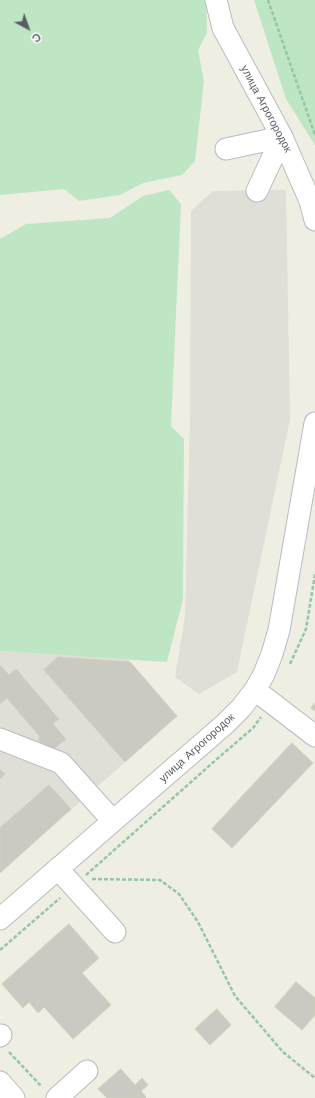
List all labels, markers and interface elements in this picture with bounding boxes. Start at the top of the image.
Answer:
north arrow [8,8,48,48]
text: С [29,30,43,45]
street label: улица Агрогородок [237,63,295,155]
street label: улица Агрогородок [157,711,237,785]

